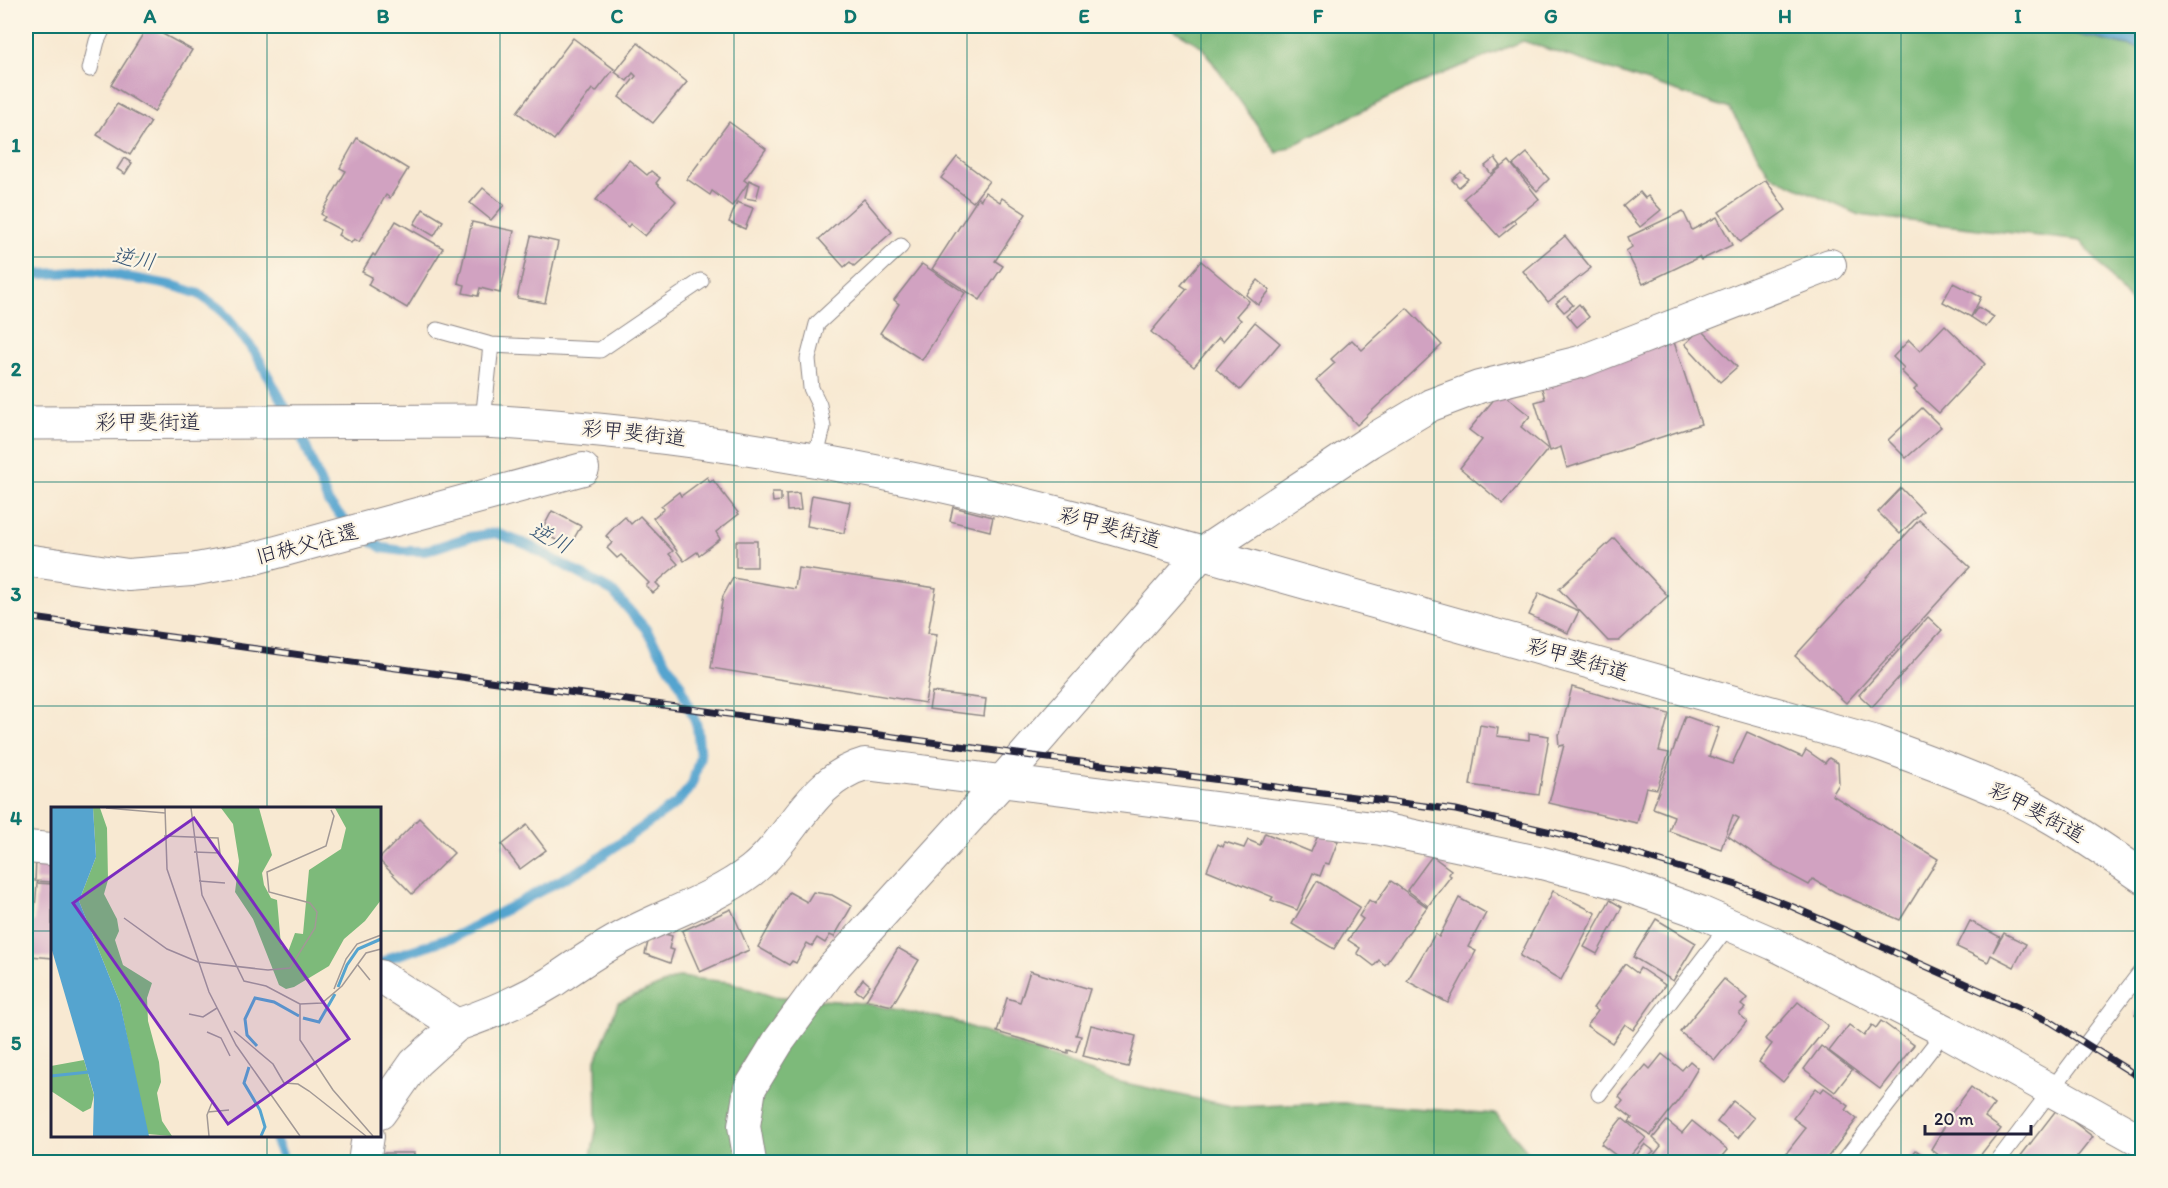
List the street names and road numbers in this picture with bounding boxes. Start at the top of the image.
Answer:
street label: 彩甲斐街道 [96,409,201,434]
street label: 彩甲斐街道 [581,415,688,450]
street label: 彩甲斐街道 [1056,501,1164,552]
street label: 旧秩父往還 [253,518,361,569]
street label: 彩甲斐街道 [1524,632,1632,685]
street label: 彩甲斐街道 [1985,776,2089,847]

